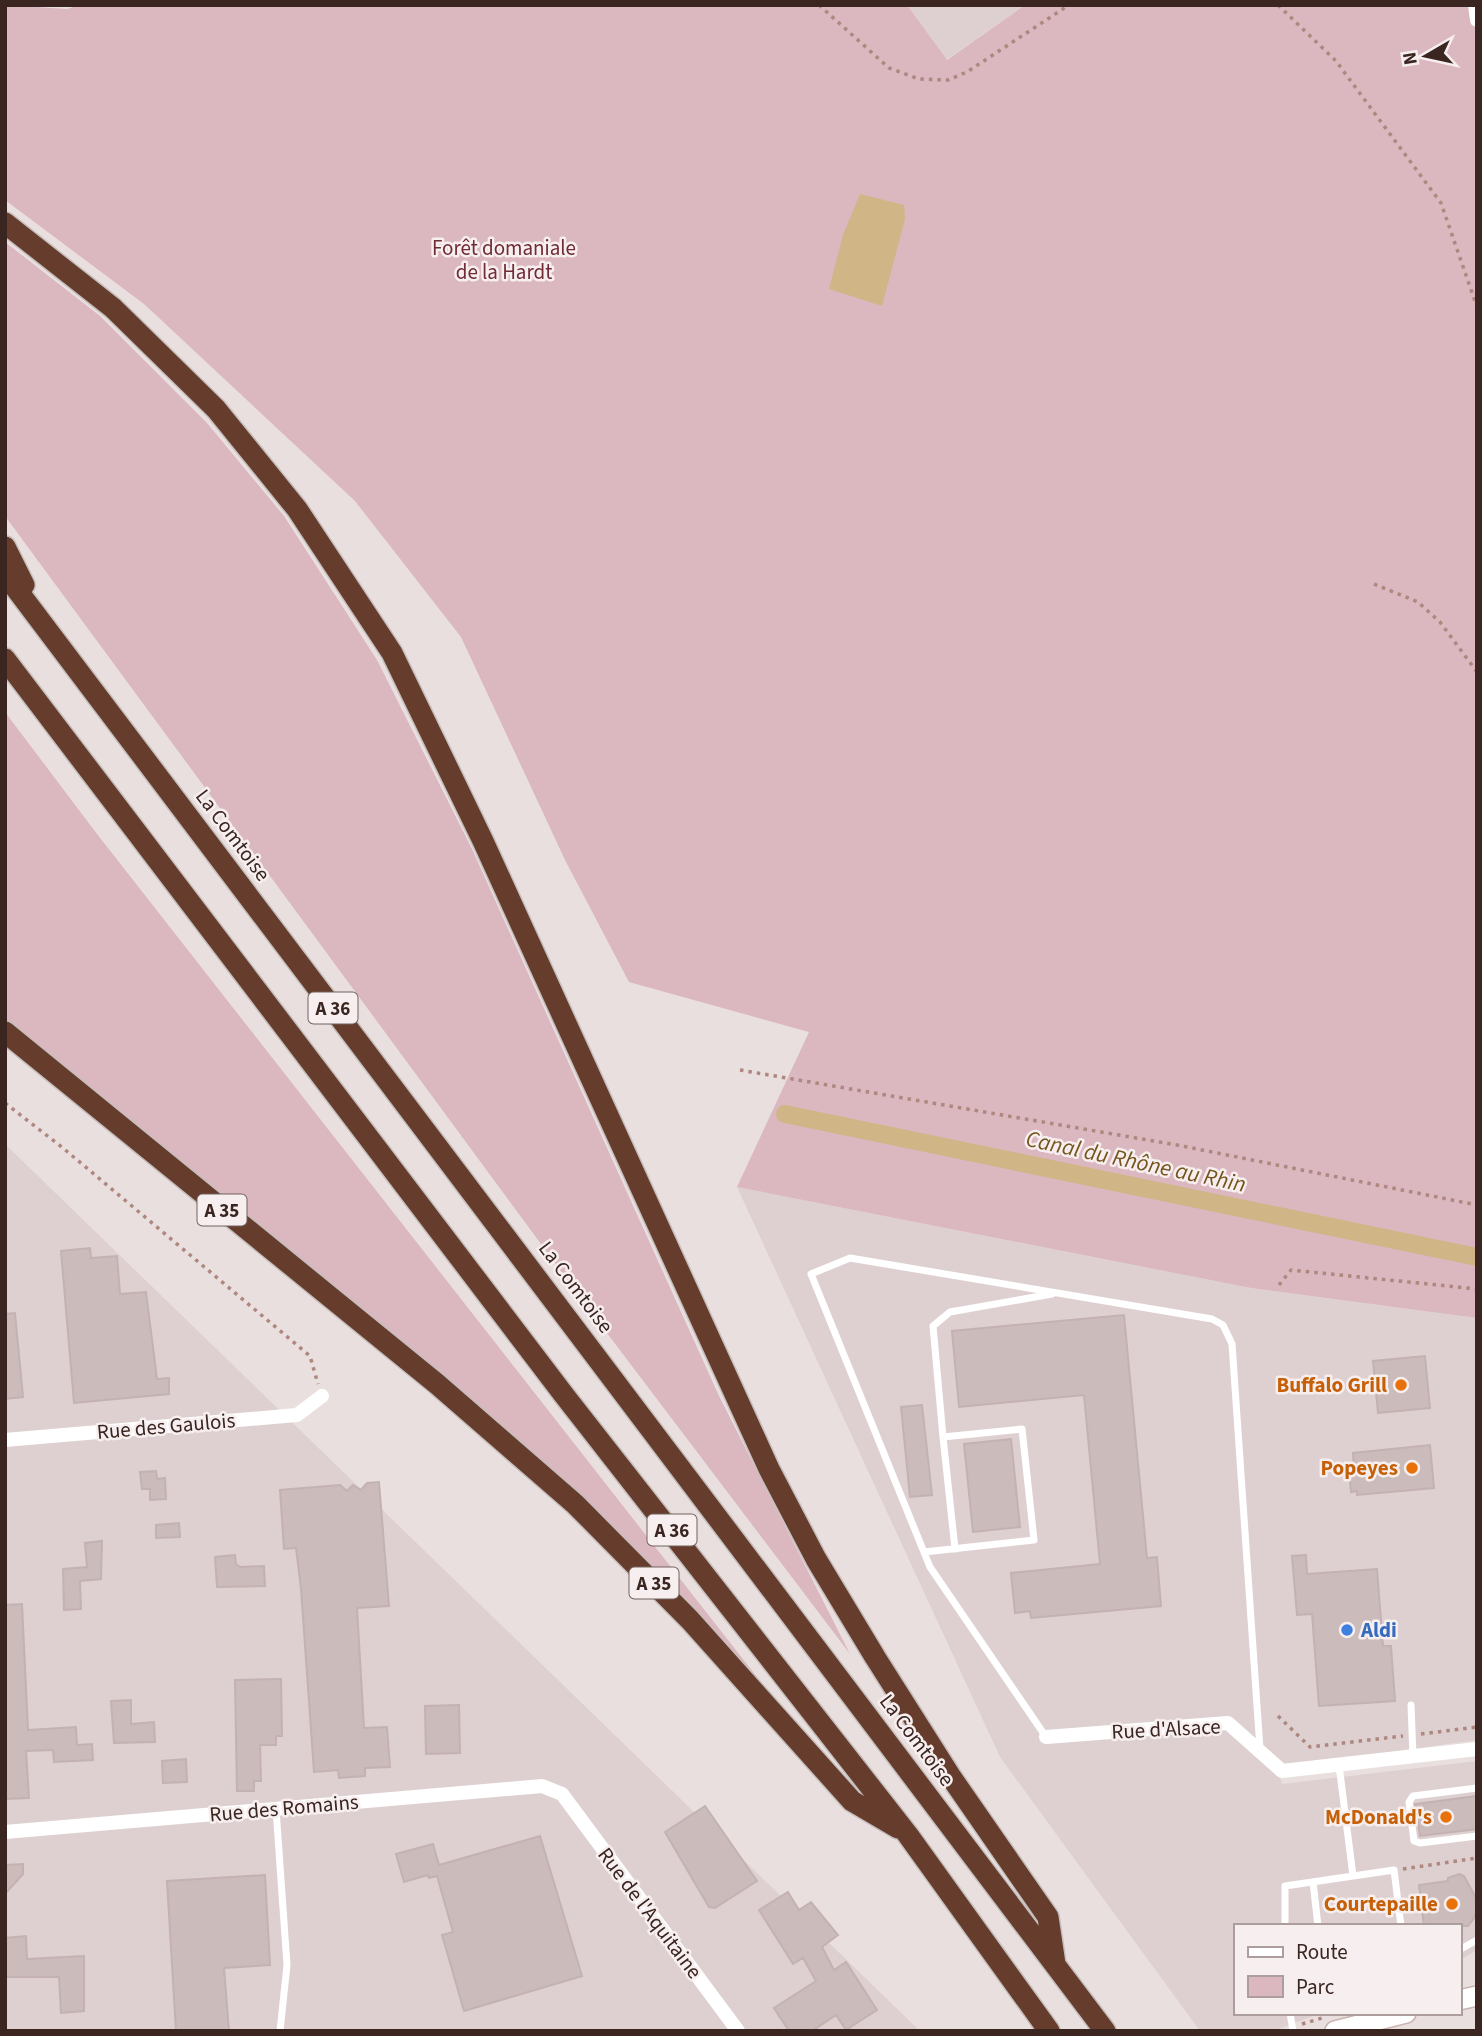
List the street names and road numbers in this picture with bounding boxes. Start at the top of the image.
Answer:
street label: La Comtoise [188,783,278,887]
road number: A 36 [308,992,358,1024]
road number: A 35 [198,1194,246,1226]
street label: La Comtoise [531,1235,621,1339]
street label: Rue des Gaulois [96,1405,237,1447]
road number: A 36 [648,1514,696,1546]
road number: A 35 [630,1568,678,1598]
street label: La Comtoise [872,1688,962,1792]
street label: Rue d'Alsace [1111,1711,1221,1747]
street label: Rue des Romains [208,1787,360,1829]
street label: Rue de l'Aquitaine [591,1841,709,1985]

